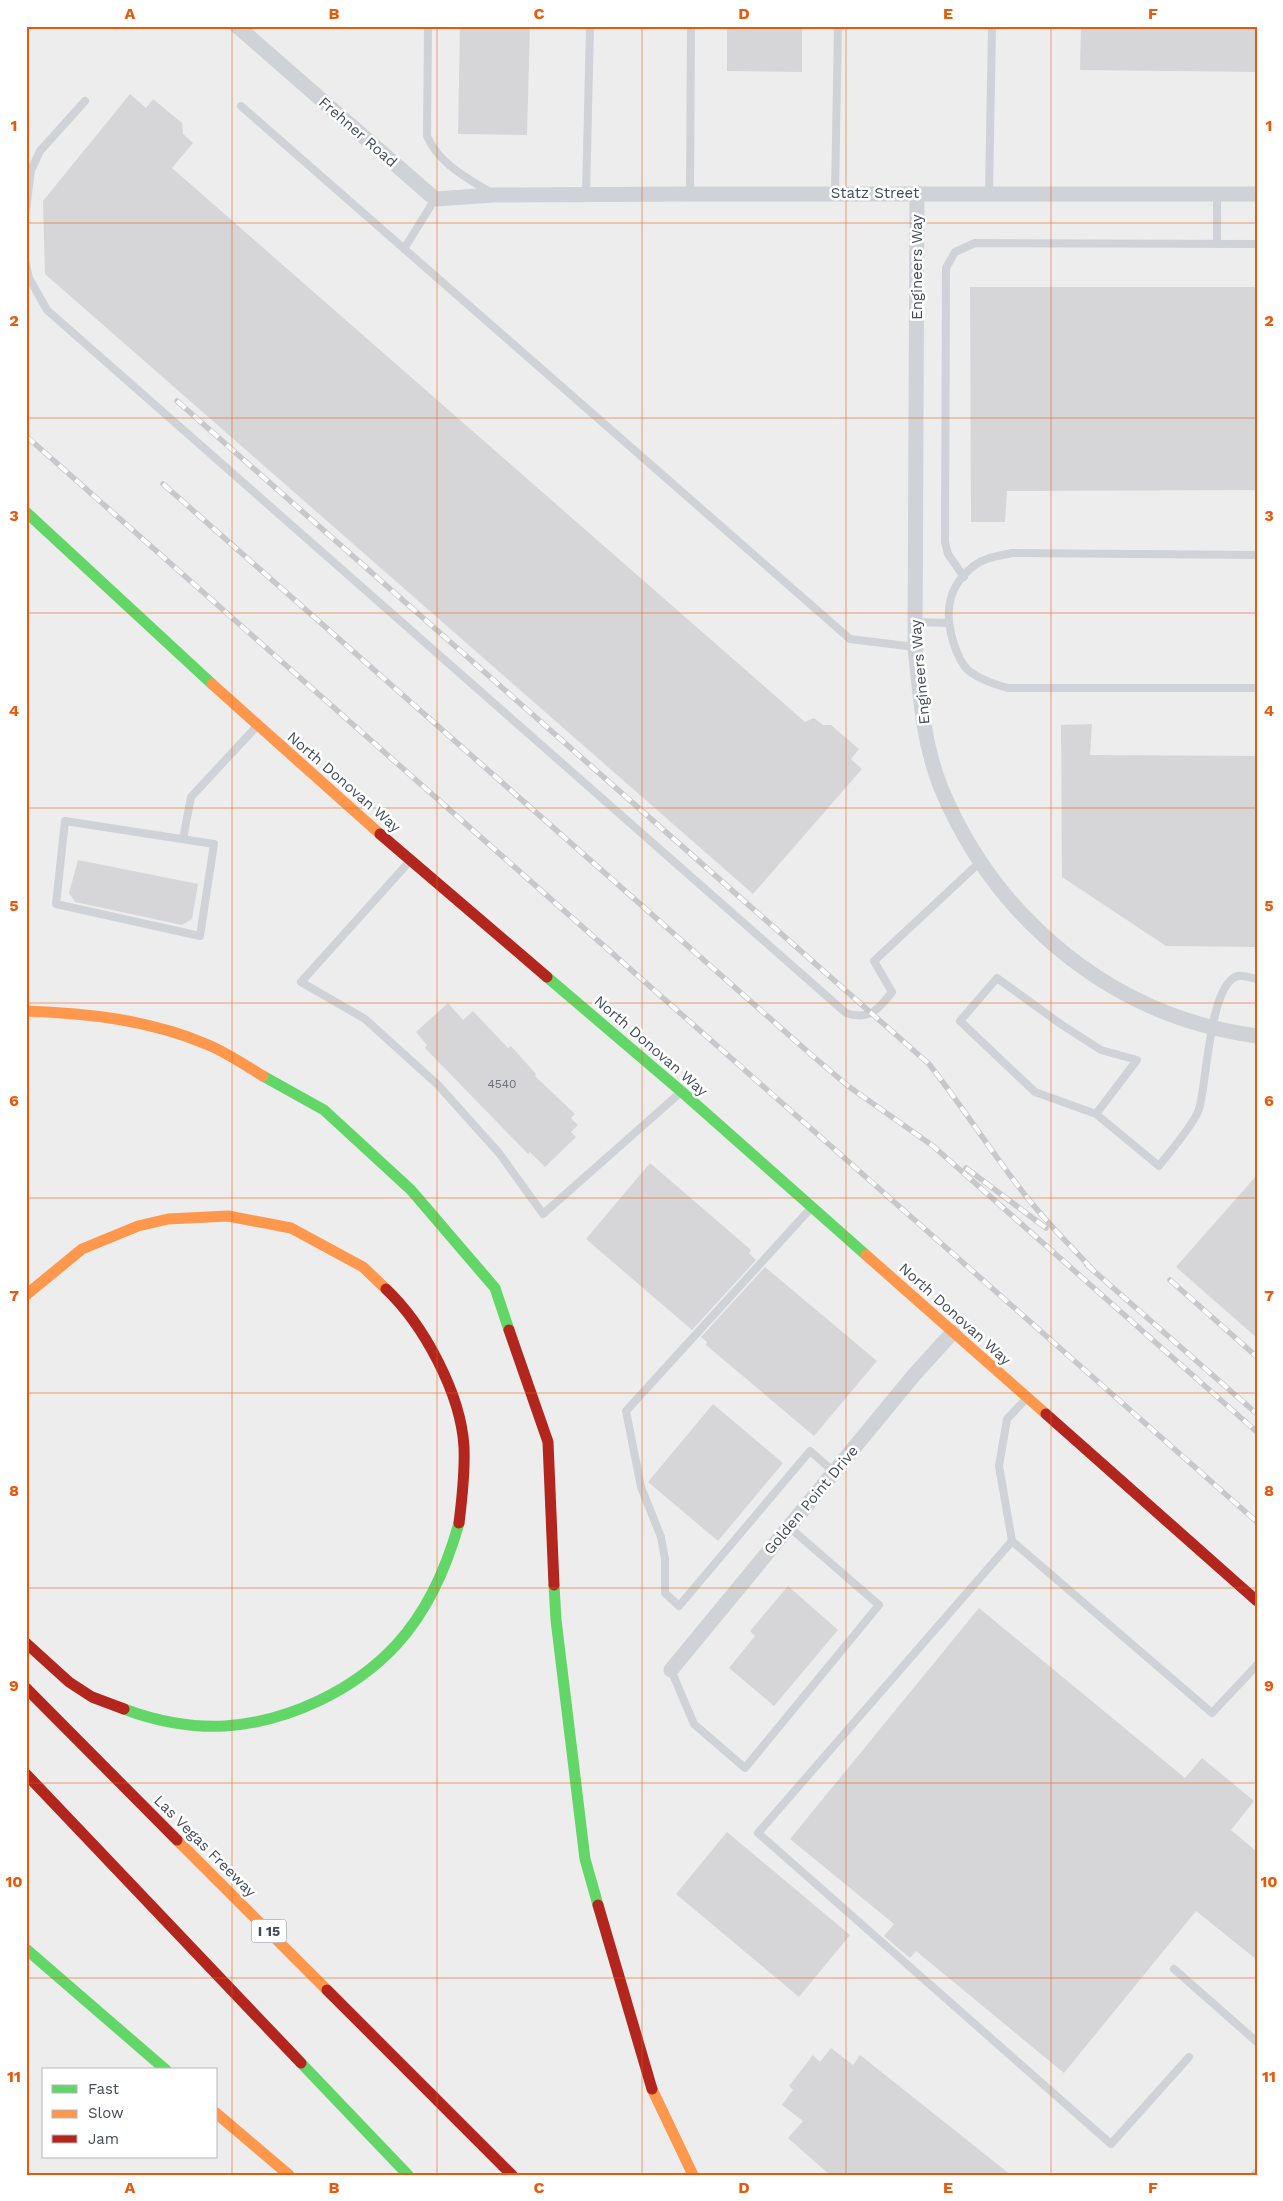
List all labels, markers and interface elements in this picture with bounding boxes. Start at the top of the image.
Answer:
text: A [125,4,136,23]
text: B [329,4,340,23]
text: C [534,4,545,23]
text: D [738,4,750,23]
text: E [943,4,953,23]
text: F [1148,4,1158,23]
street label: Frehner Road [315,93,401,171]
text: 1 [11,116,17,135]
text: 1 [1266,116,1272,135]
street label: Statz Street [831,184,920,202]
street label: Engineers Way [908,214,926,320]
text: 2 [9,311,19,330]
text: 2 [1264,311,1274,330]
text: 3 [9,506,19,525]
text: 3 [1264,506,1274,525]
street label: Engineers Way [906,618,934,725]
text: 4 [9,701,19,720]
text: 4 [1264,701,1274,720]
street label: North Donovan Way [284,728,404,836]
text: 5 [9,896,19,915]
text: 5 [1264,896,1274,915]
street label: North Donovan Way [591,992,711,1100]
house number: 4540 [487,1077,517,1091]
text: 6 [9,1091,19,1110]
text: 6 [1264,1091,1274,1110]
street label: North Donovan Way [895,1259,1015,1369]
text: 7 [9,1286,19,1305]
text: 7 [1264,1286,1274,1305]
street label: Golden Point Drive [760,1442,862,1558]
text: 8 [9,1481,19,1500]
text: 8 [1264,1481,1274,1500]
text: 9 [9,1676,19,1695]
text: 9 [1264,1676,1274,1695]
street label: Las Vegas Freeway [150,1791,260,1901]
text: 10 [5,1872,23,1891]
text: 10 [1260,1872,1278,1891]
road number: I 15 [252,1920,286,1942]
text: 11 [7,2067,21,2086]
text: 11 [1262,2067,1276,2086]
legend [42,2068,218,2158]
text: Fast [88,2080,120,2098]
text: Slow [88,2104,124,2122]
text: Jam [88,2130,119,2148]
text: A [125,2178,136,2197]
text: B [329,2178,340,2197]
text: C [534,2178,545,2197]
text: D [738,2178,750,2197]
text: E [943,2178,953,2197]
text: F [1148,2178,1158,2197]

